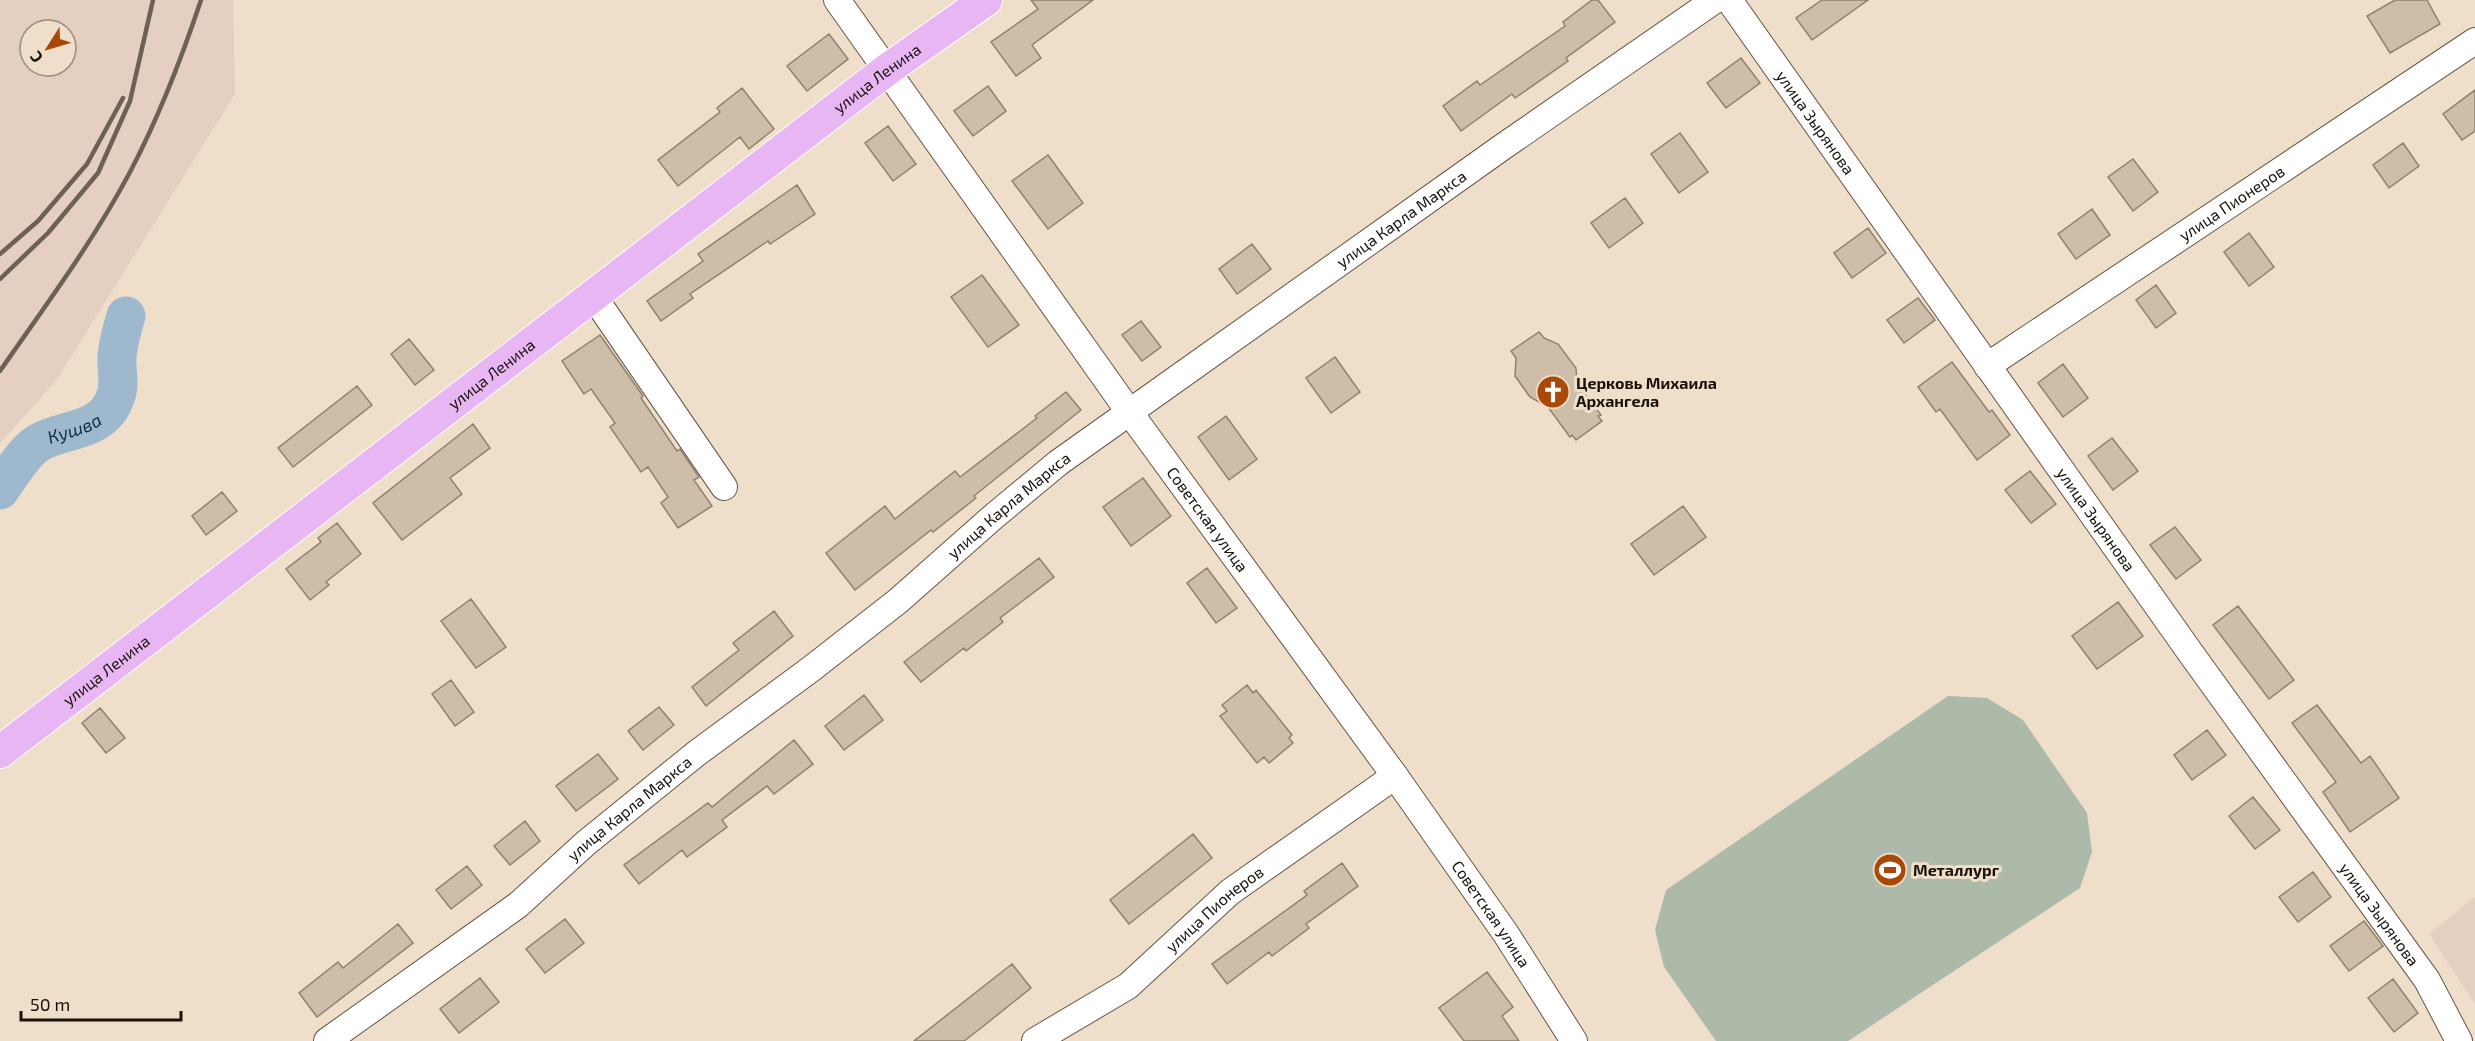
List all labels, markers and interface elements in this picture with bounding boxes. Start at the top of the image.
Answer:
north arrow [18,18,78,78]
street label: улица Ленина [829,39,924,117]
text: С [25,48,46,67]
street label: улица Зырянова [1772,67,1859,178]
street label: улица Пионеров [2175,161,2288,245]
street label: улица Карла Маркса [1332,166,1470,272]
street label: улица Ленина [444,334,538,414]
place label: Церковь Михаила Архангела [1576,373,1717,410]
church icon: Церковь Михаила Архангела [1535,374,1571,410]
water label: Кушва [44,408,106,448]
street label: улица Карла Маркса [943,447,1074,563]
street label: Советская улица [1163,463,1253,575]
street label: улица Зырянова [2052,463,2140,575]
street label: улица Ленина [59,631,153,710]
street label: улица Карла Маркса [563,751,695,865]
sports icon: Металлург [1872,852,1908,888]
street label: Советская улица [1448,857,1535,971]
street label: улица Зырянова [2335,859,2424,969]
place label: Металлург [1913,860,2000,879]
street label: улица Пионеров [1161,862,1267,956]
scale bar [21,984,182,1022]
text: 50 m [30,993,70,1015]

